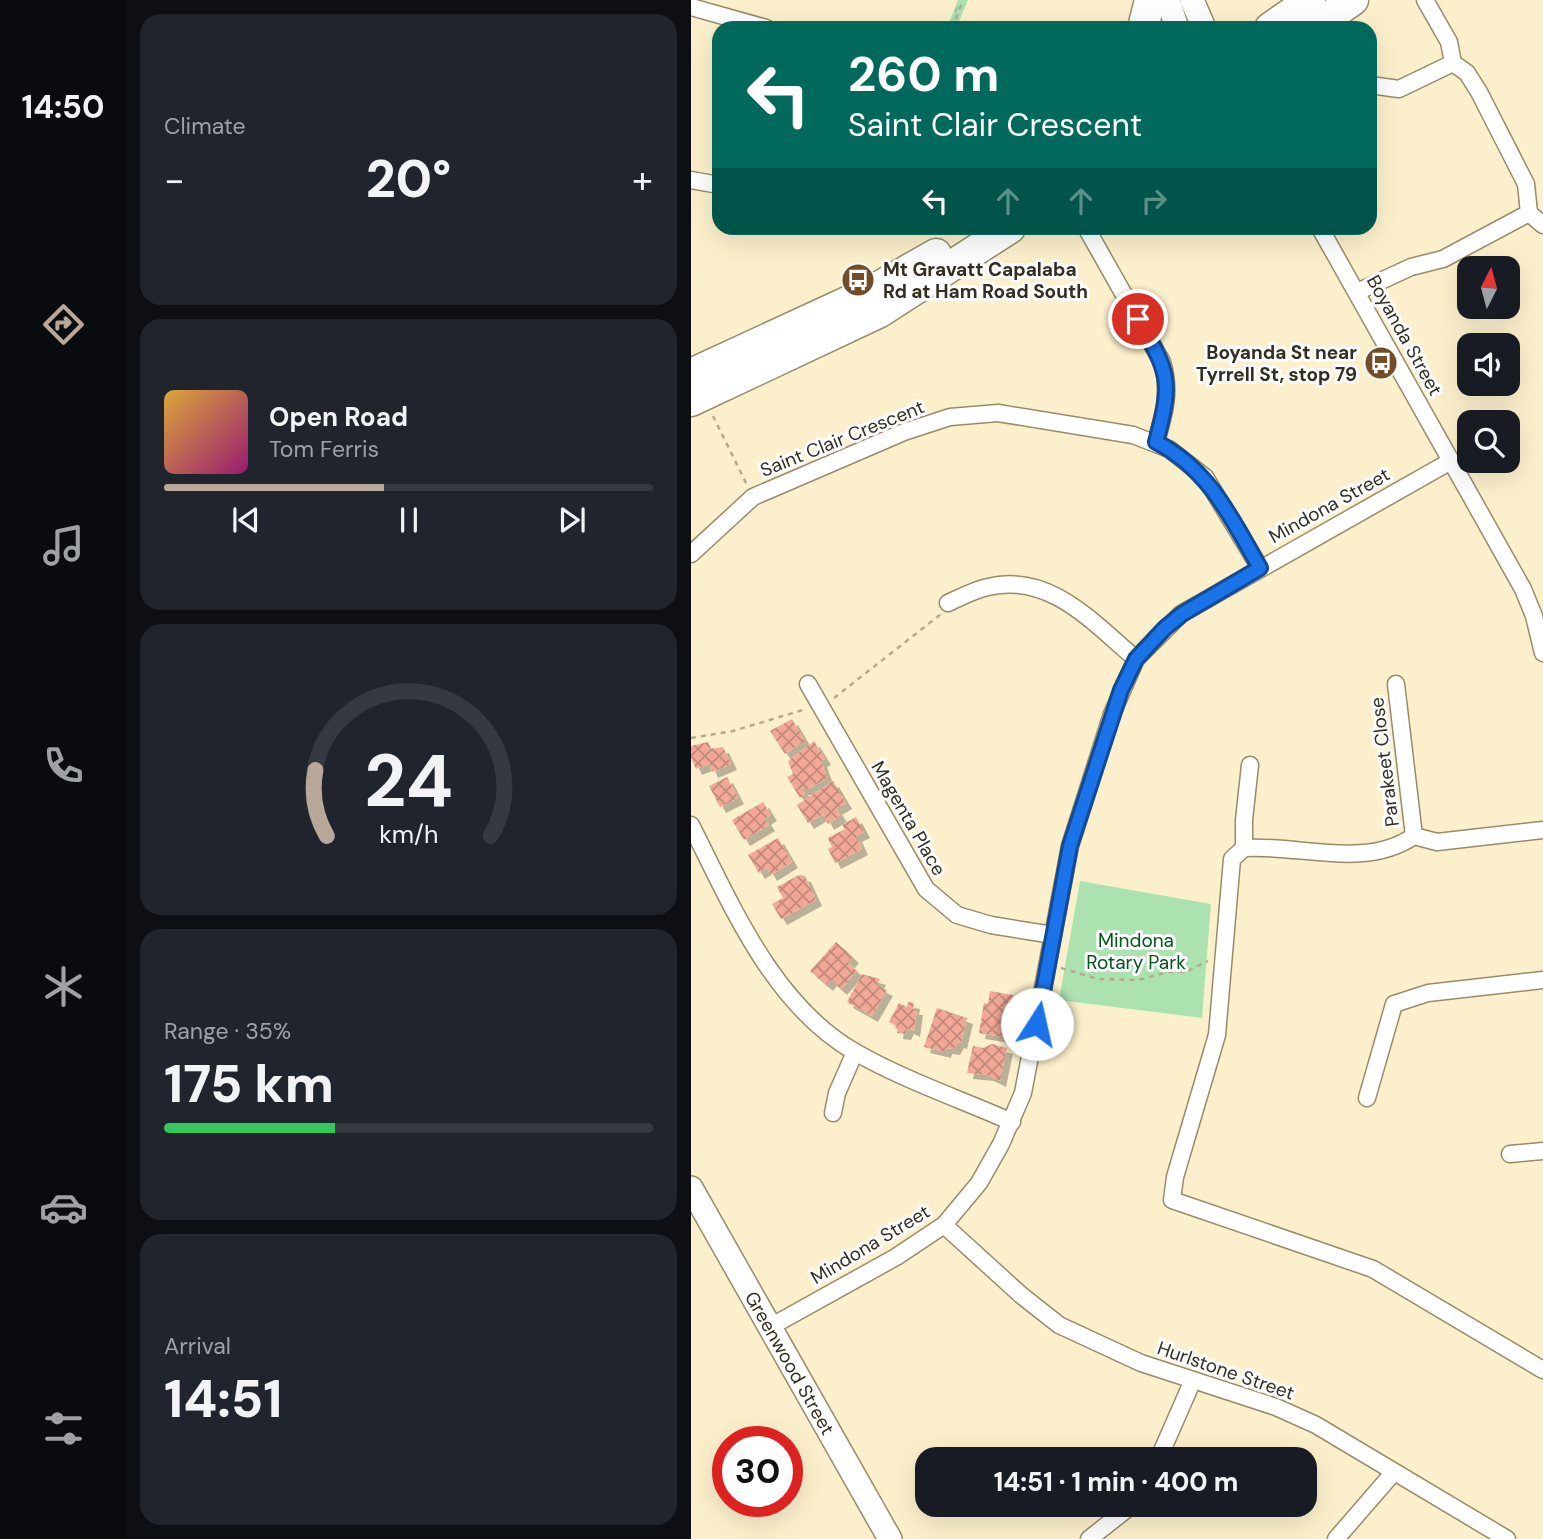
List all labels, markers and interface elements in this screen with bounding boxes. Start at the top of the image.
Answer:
text: 260 m [848,42,999,106]
icon: left [733,49,824,140]
text: 14:50 [21,86,105,128]
text: Saint Clair Crescent [848,104,1142,146]
text: Climate [164,111,246,141]
text: 20° [366,145,451,213]
text: − [164,155,185,205]
text: + [632,155,653,205]
icon: left [916,182,954,220]
icon: ahead [989,182,1027,220]
icon: ahead [1062,182,1100,220]
icon: right [1135,182,1173,220]
north arrow [1457,256,1521,318]
map controls [1457,256,1520,473]
place label: Mt Gravatt Capalaba Rd at Ham Road South [883,257,1088,304]
bus stop icon: Mt Gravatt Capalaba Rd at Ham Road South [839,261,877,299]
street label: Boyanda Street [1361,270,1448,400]
pin [1108,289,1168,349]
icon: directions [39,300,88,349]
icon: arrive [1119,300,1157,338]
button: sound [1457,333,1520,396]
place label: Boyanda St near Tyrrell St, stop 79 [1196,340,1357,387]
bus stop icon: Boyanda St near Tyrrell St, stop 79 [1362,344,1400,382]
street label: Saint Clair Crescent [756,394,928,483]
text: Open Road [269,400,408,434]
button: search [1457,410,1520,473]
text: Tom Ferris [269,434,379,464]
street label: Mindona Street [1264,462,1394,549]
icon: previous [227,501,265,539]
icon: pause [390,501,428,539]
icon: next [553,501,591,539]
icon: music [39,521,88,570]
street label: Parakeet Close [1364,696,1405,828]
text: 24 [364,734,453,829]
icon: phone [39,741,88,790]
street label: Magenta Place [866,756,951,880]
text: km/h [379,817,438,850]
park label: Mindona Rotary Park [1086,928,1186,975]
icon: climate [39,962,88,1011]
position arrow [1000,987,1074,1061]
text: Range · 35% [164,1016,291,1046]
text: 175 km [164,1050,334,1118]
icon: car [39,1183,88,1232]
street label: Mindona Street [806,1199,934,1290]
street label: Greenwood Street [739,1287,840,1439]
text: Arrival [164,1331,231,1361]
street label: Hurlstone Street [1154,1335,1298,1406]
text: 14:51 [164,1365,282,1433]
icon: filters [39,1404,88,1453]
speed limit sign: 30 [712,1426,803,1517]
text: 14:51 · 1 min · 400 m [994,1465,1238,1499]

